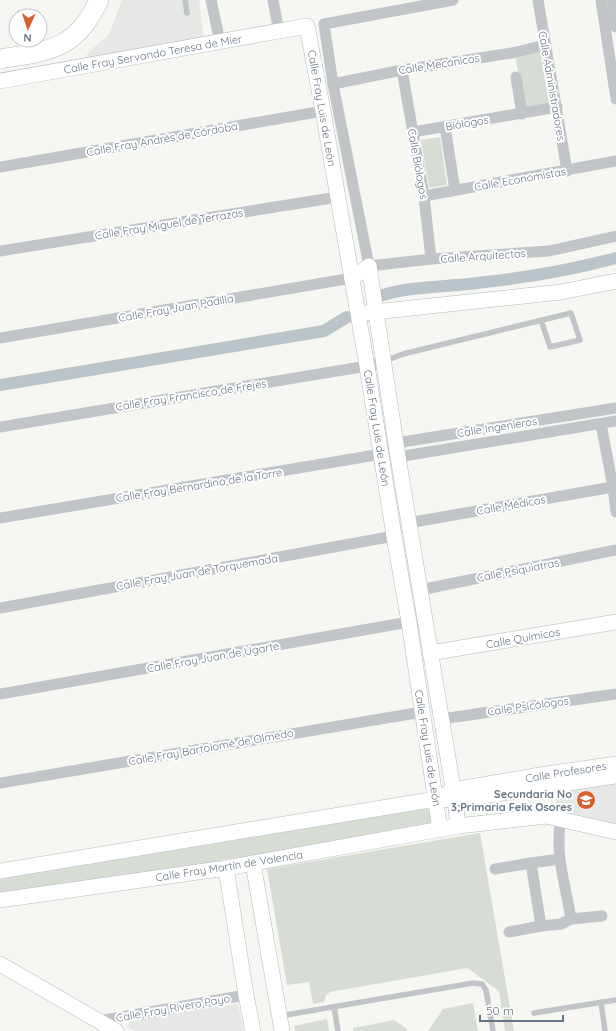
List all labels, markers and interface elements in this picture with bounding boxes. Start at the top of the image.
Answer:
north arrow [8,8,48,48]
street label: Calle Administradores [535,30,569,142]
text: N [23,31,32,45]
street label: Calle Fray Servando Teresa de Mier [63,31,244,77]
street label: Calle Fray Luis de León [305,49,339,167]
street label: Calle Mecánicos [397,51,481,77]
street label: Biólogos [444,112,490,134]
street label: Calle Fray Andrés de Córdoba [85,119,239,159]
street label: Calle Biólogos [405,127,431,201]
street label: Calle Economistas [473,164,567,194]
street label: Calle Fray Miguel de Terrazas [94,205,244,243]
street label: Calle Arquitectos [440,246,526,266]
street label: Calle Fray Juan Padilla [117,291,235,325]
street label: Calle Fray Luis de León [361,369,393,487]
street label: Calle Fray Francisco de Frejes [115,376,267,414]
street label: Calle Ingenieros [456,414,538,440]
street label: Calle Fray Bernardino de la Torre [115,465,283,505]
street label: Calle Médicos [475,492,547,518]
street label: Calle Fray Juan de Torquemada [115,551,279,593]
street label: Calle Psiquiatras [476,555,560,585]
street label: Calle Químicos [485,625,561,651]
street label: Calle Fray Juan de Ugarte [146,638,280,676]
street label: Calle Fray Luis de León [412,689,444,807]
street label: Calle Psicólogos [486,693,570,719]
street label: Calle Fray Bartolomé de Olmedo [127,726,295,768]
street label: Calle Profesores [524,759,608,785]
place label: Secundaria No 3;Primaria Felix Osores [451,787,572,814]
school or university icon: Secundaria No 3;Primaria Felix Osores [575,789,597,811]
street label: Calle Fray Martín de Valencia [154,847,304,885]
street label: Calle Fray Rivero Payo [115,991,231,1025]
scale bar [480,997,563,1023]
text: 50 m [486,1003,514,1018]

